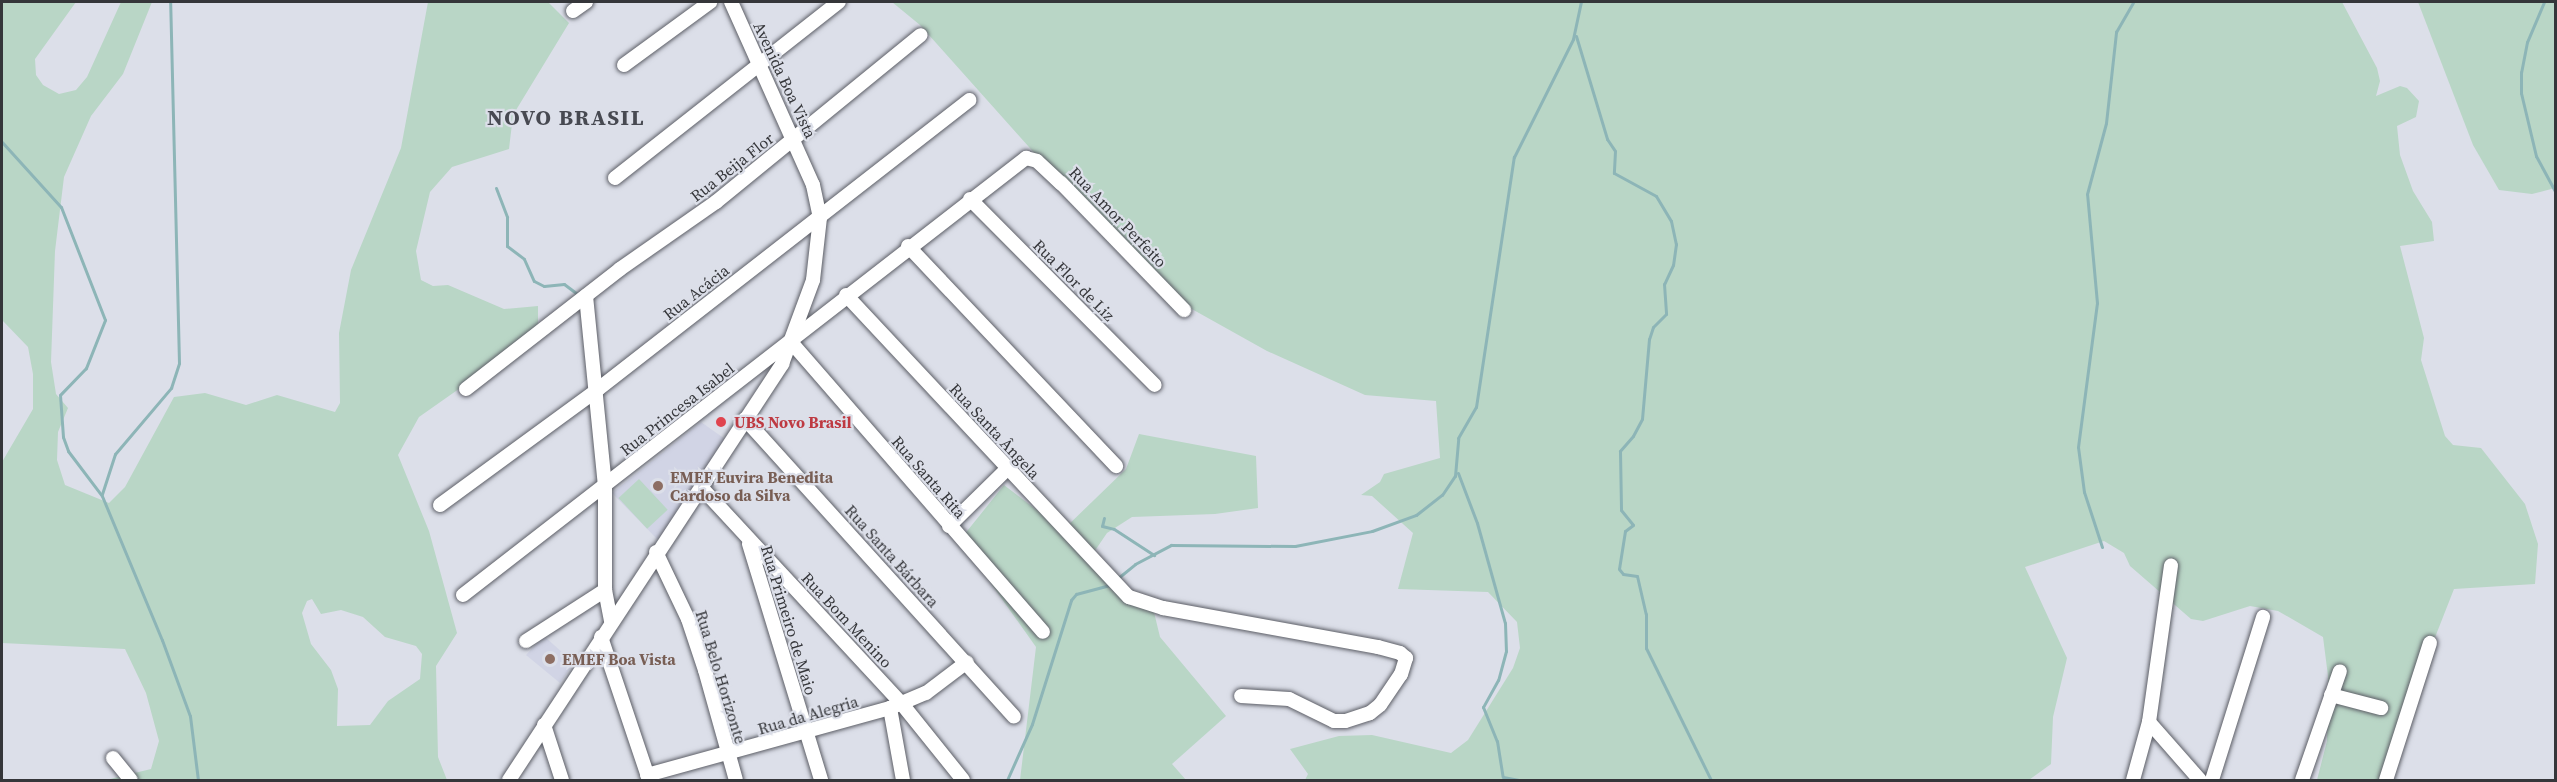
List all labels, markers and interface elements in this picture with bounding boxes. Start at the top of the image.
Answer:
street label: Avenida Boa Vista [749,18,821,142]
district label: NOVO BRASIL [487,105,645,131]
street label: Rua Beija Flor [687,129,777,205]
street label: Rua Amor Perfeito [1065,163,1171,271]
street label: Rua Flor de Liz [1029,235,1119,325]
street label: Rua Acácia [659,260,733,324]
street label: Rua Princesa Isabel [616,359,738,459]
street label: Rua Santa Ângela [946,379,1044,483]
place label: UBS Novo Brasil [734,412,852,432]
marker: UBS Novo Brasil [712,413,730,431]
street label: Rua Santa Rita [888,432,970,522]
place label: EMEF Euvira Benedita Cardoso da Silva [670,467,833,505]
marker: EMEF Euvira Benedita Cardoso da Silva [651,479,665,493]
street label: Rua Santa Bárbara [841,501,943,611]
street label: Rua Primeiro de Maio [757,543,821,697]
street label: Rua Bom Menino [798,568,896,672]
street label: Rua Belo Horizonte [692,608,750,746]
place label: EMEF Boa Vista [562,649,676,669]
marker: EMEF Boa Vista [543,652,557,666]
street label: Rua da Alegria [755,691,861,739]

